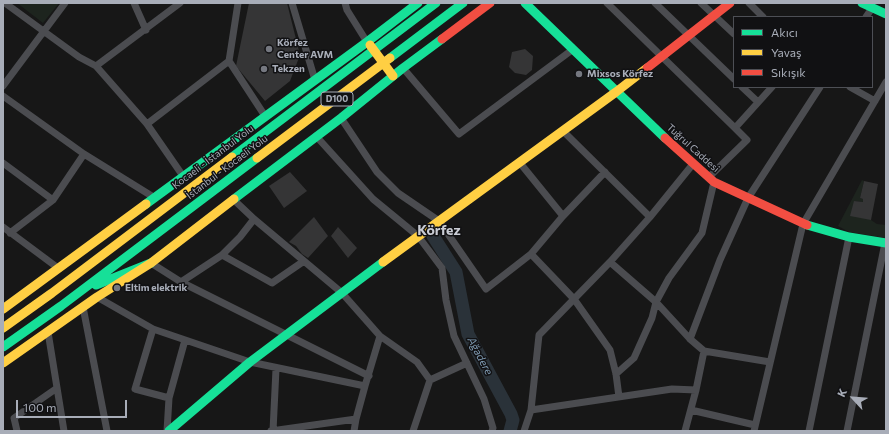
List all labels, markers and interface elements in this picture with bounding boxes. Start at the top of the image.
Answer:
legend [733,16,873,88]
text: Akıcı [771,25,798,39]
place label: Körfez Center AVM [277,37,333,60]
marker: Körfez Center AVM [264,44,274,54]
text: Yavaş [771,45,802,59]
place label: Tekzen [272,63,305,75]
marker: Tekzen [259,64,269,74]
text: Sıkışık [771,65,806,79]
place label: Mixsos Körfez [587,68,653,80]
marker: Mixsos Körfez [574,69,584,79]
road number: D100 [321,92,353,106]
street label: Tuğrul Caddesi [664,121,722,175]
street label: Kocaeli - İstanbul Yolu [170,122,256,192]
street label: İstanbul - Kocaeli Yolu [184,132,270,202]
district label: Körfez [417,222,461,238]
place label: Eltim elektrik [125,282,187,294]
marker: Eltim elektrik [112,283,122,293]
water label: Ağadere [465,335,495,377]
north arrow [833,378,873,418]
text: K [834,386,849,399]
scale bar [18,392,129,418]
text: 100 m [23,400,57,414]

